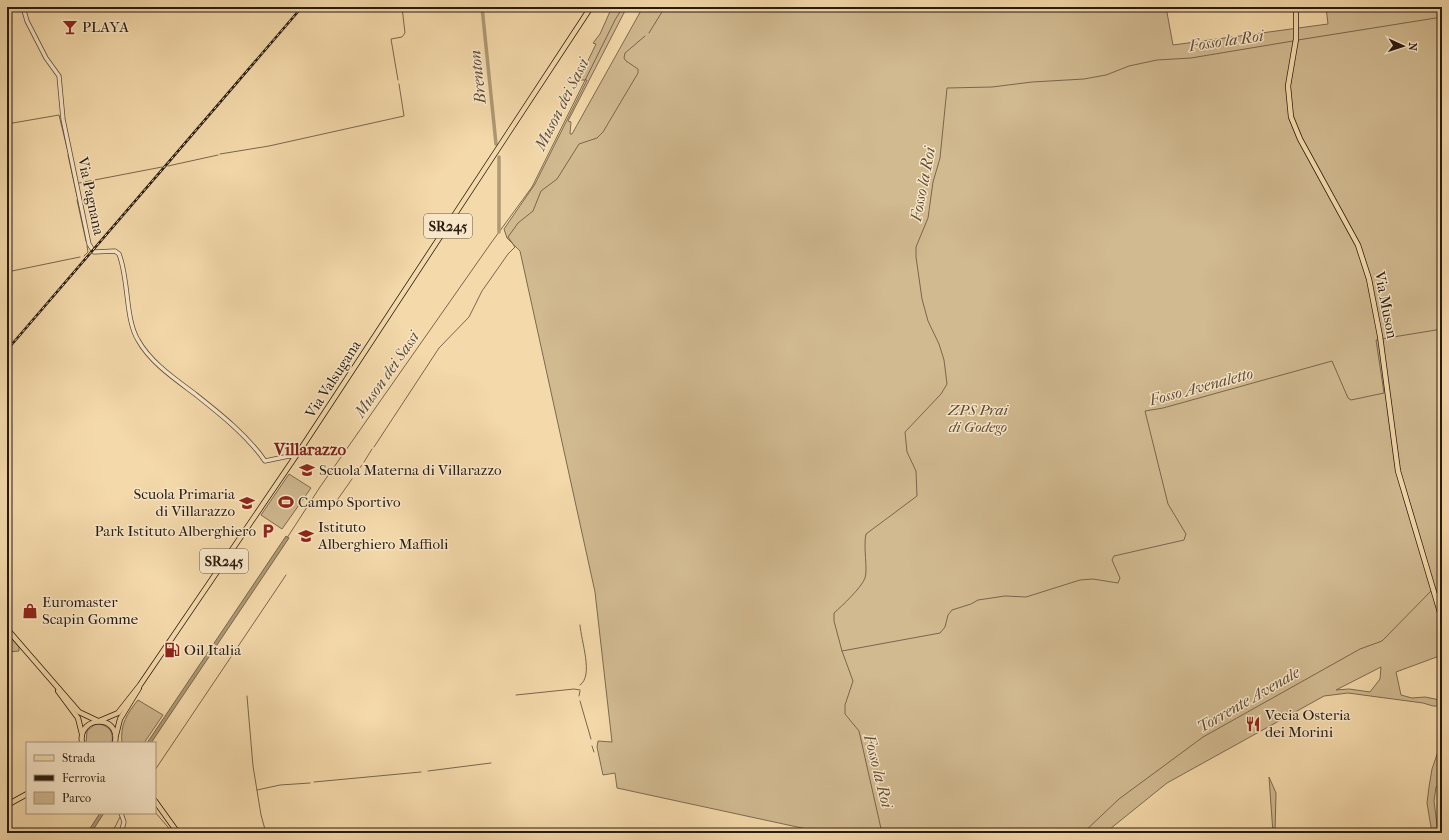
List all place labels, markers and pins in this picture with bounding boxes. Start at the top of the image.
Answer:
bar icon: PLAYA [61,18,79,36]
place label: PLAYA [82,18,129,36]
school or university icon: Scuola Materna di Villarazzo [298,461,316,479]
place label: Scuola Materna di Villarazzo [319,461,502,479]
place label: Scuola Primaria di Villarazzo [133,485,236,520]
sports icon: Campo Sportivo [277,493,295,511]
place label: Campo Sportivo [298,493,401,511]
school or university icon: Scuola Primaria di Villarazzo [238,494,256,512]
place label: Istituto Alberghiero Maffioli [317,518,449,553]
place label: Park Istituto Alberghiero [94,522,256,540]
parking icon: Park Istituto Alberghiero [259,522,277,540]
school or university icon: Istituto Alberghiero Maffioli [297,527,315,545]
place label: Euromaster Scapin Gomme [42,593,139,628]
shop icon: Euromaster Scapin Gomme [21,602,39,620]
fuel station icon: Oil Italia [163,641,181,659]
place label: Oil Italia [184,641,242,659]
place label: Vecia Osteria dei Morini [1264,706,1352,741]
restaurant icon: Vecia Osteria dei Morini [1244,715,1262,733]

